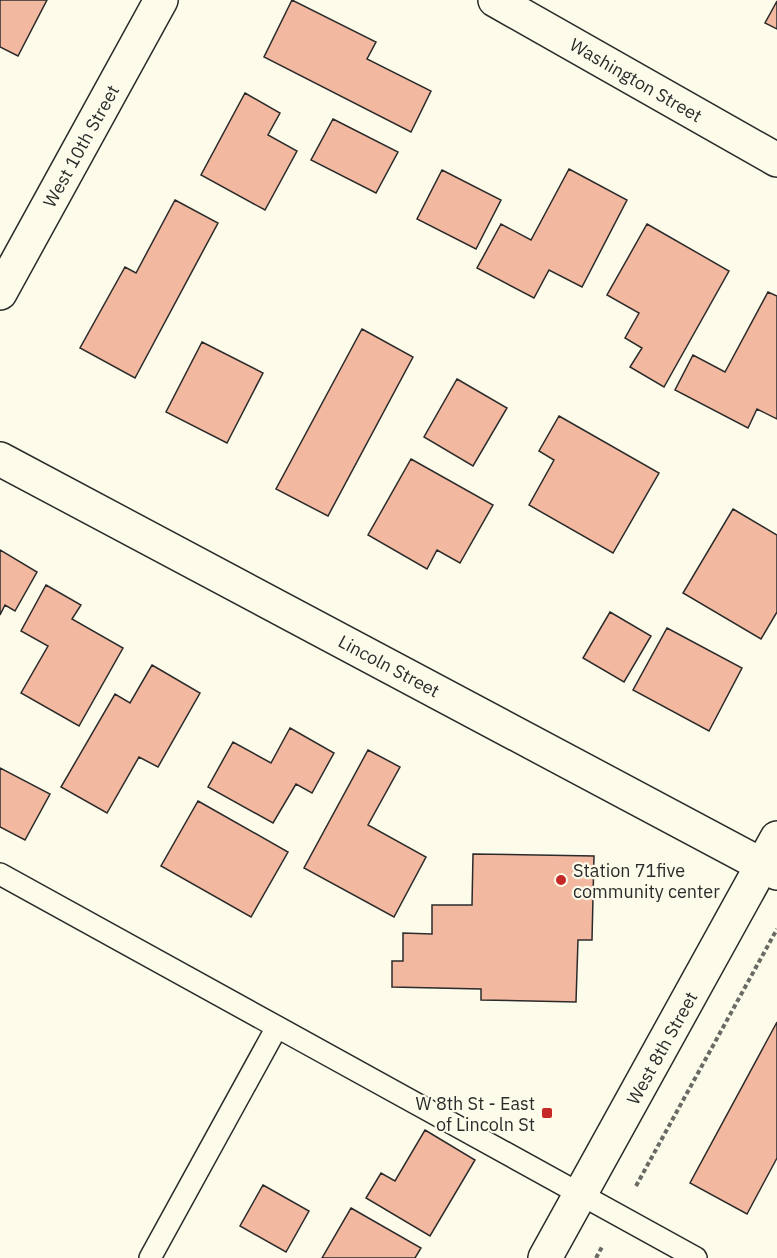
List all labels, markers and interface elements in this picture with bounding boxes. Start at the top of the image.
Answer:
street label: Washington Street [566,33,706,127]
street label: West 10th Street [38,81,124,211]
street label: Lincoln Street [334,630,444,702]
place label: Station 71five community center [573,859,720,903]
marker: Station 71five community center [554,873,568,887]
street label: West 8th Street [621,987,703,1109]
place label: W 8th St - East of Lincoln St [416,1092,535,1136]
marker: W 8th St - East of Lincoln St [540,1106,554,1120]

